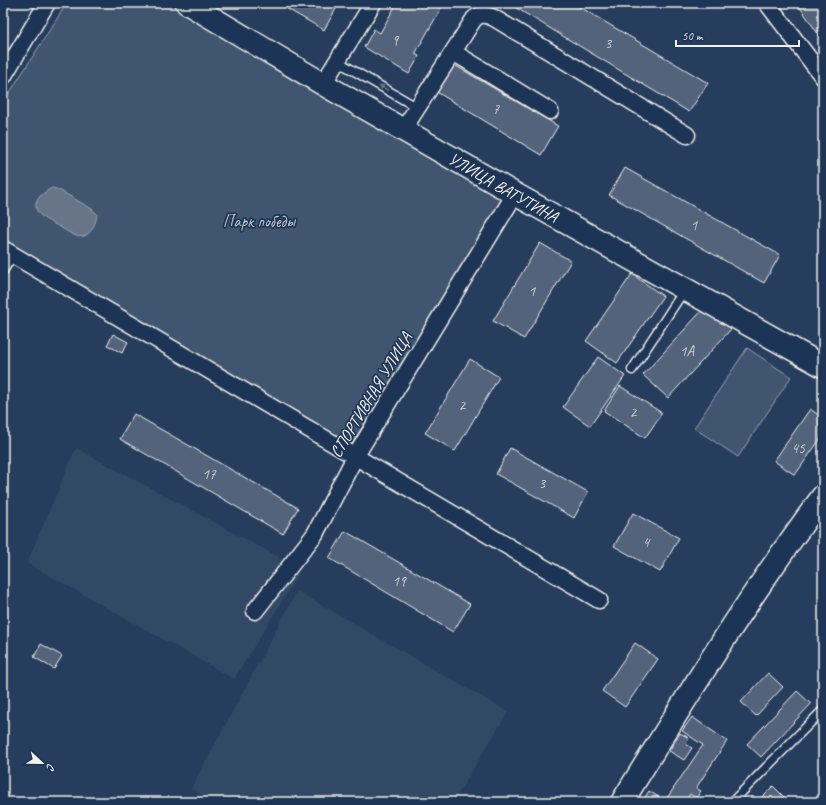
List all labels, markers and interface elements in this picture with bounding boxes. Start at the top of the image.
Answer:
scale bar [676,22,799,48]
text: 50 m [682,28,704,44]
house number: 9 [392,31,400,50]
house number: 3 [605,34,613,53]
one-way arrow [379,84,389,92]
house number: 7 [493,100,501,119]
street label: УЛИЦА ВАТУТИНА [445,148,563,227]
park label: Парк победы [223,211,297,232]
house number: 1 [691,216,699,235]
house number: 1 [529,282,537,301]
street label: СПОРТИВНАЯ УЛИЦА [325,327,417,461]
house number: 1А [680,342,696,361]
house number: 2 [459,396,467,415]
house number: 2 [630,403,638,422]
house number: 45 [791,439,806,458]
house number: 17 [202,465,217,484]
house number: 3 [539,474,547,493]
house number: 4 [643,533,651,552]
house number: 19 [392,572,407,591]
north arrow [22,743,62,783]
text: С [43,762,59,773]

